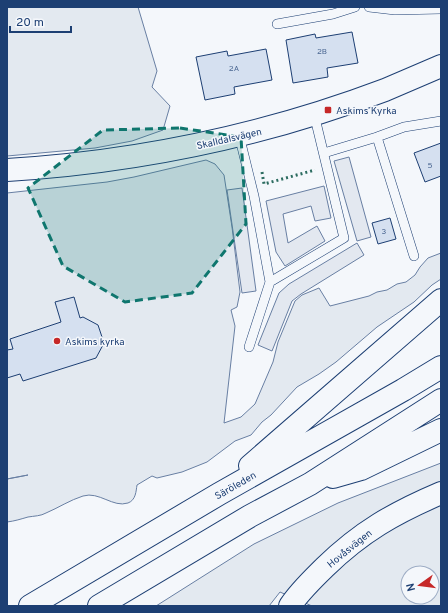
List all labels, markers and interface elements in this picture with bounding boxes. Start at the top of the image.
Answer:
scale bar [10,8,71,34]
text: 20 m [16,15,44,31]
house number: 2B [317,47,327,57]
house number: 2A [229,64,240,74]
marker: Askims Kyrka [323,105,333,115]
place label: Askims Kyrka [336,105,397,118]
street label: Skalldalsvägen [196,126,263,153]
house number: 5 [428,161,433,171]
house number: 3 [382,227,387,237]
marker: Askims kyrka [52,336,62,346]
place label: Askims kyrka [65,336,125,349]
street label: Säröleden [213,469,259,503]
street label: Hovåsvägen [325,527,375,571]
north arrow [400,565,440,605]
text: N [404,582,419,593]

